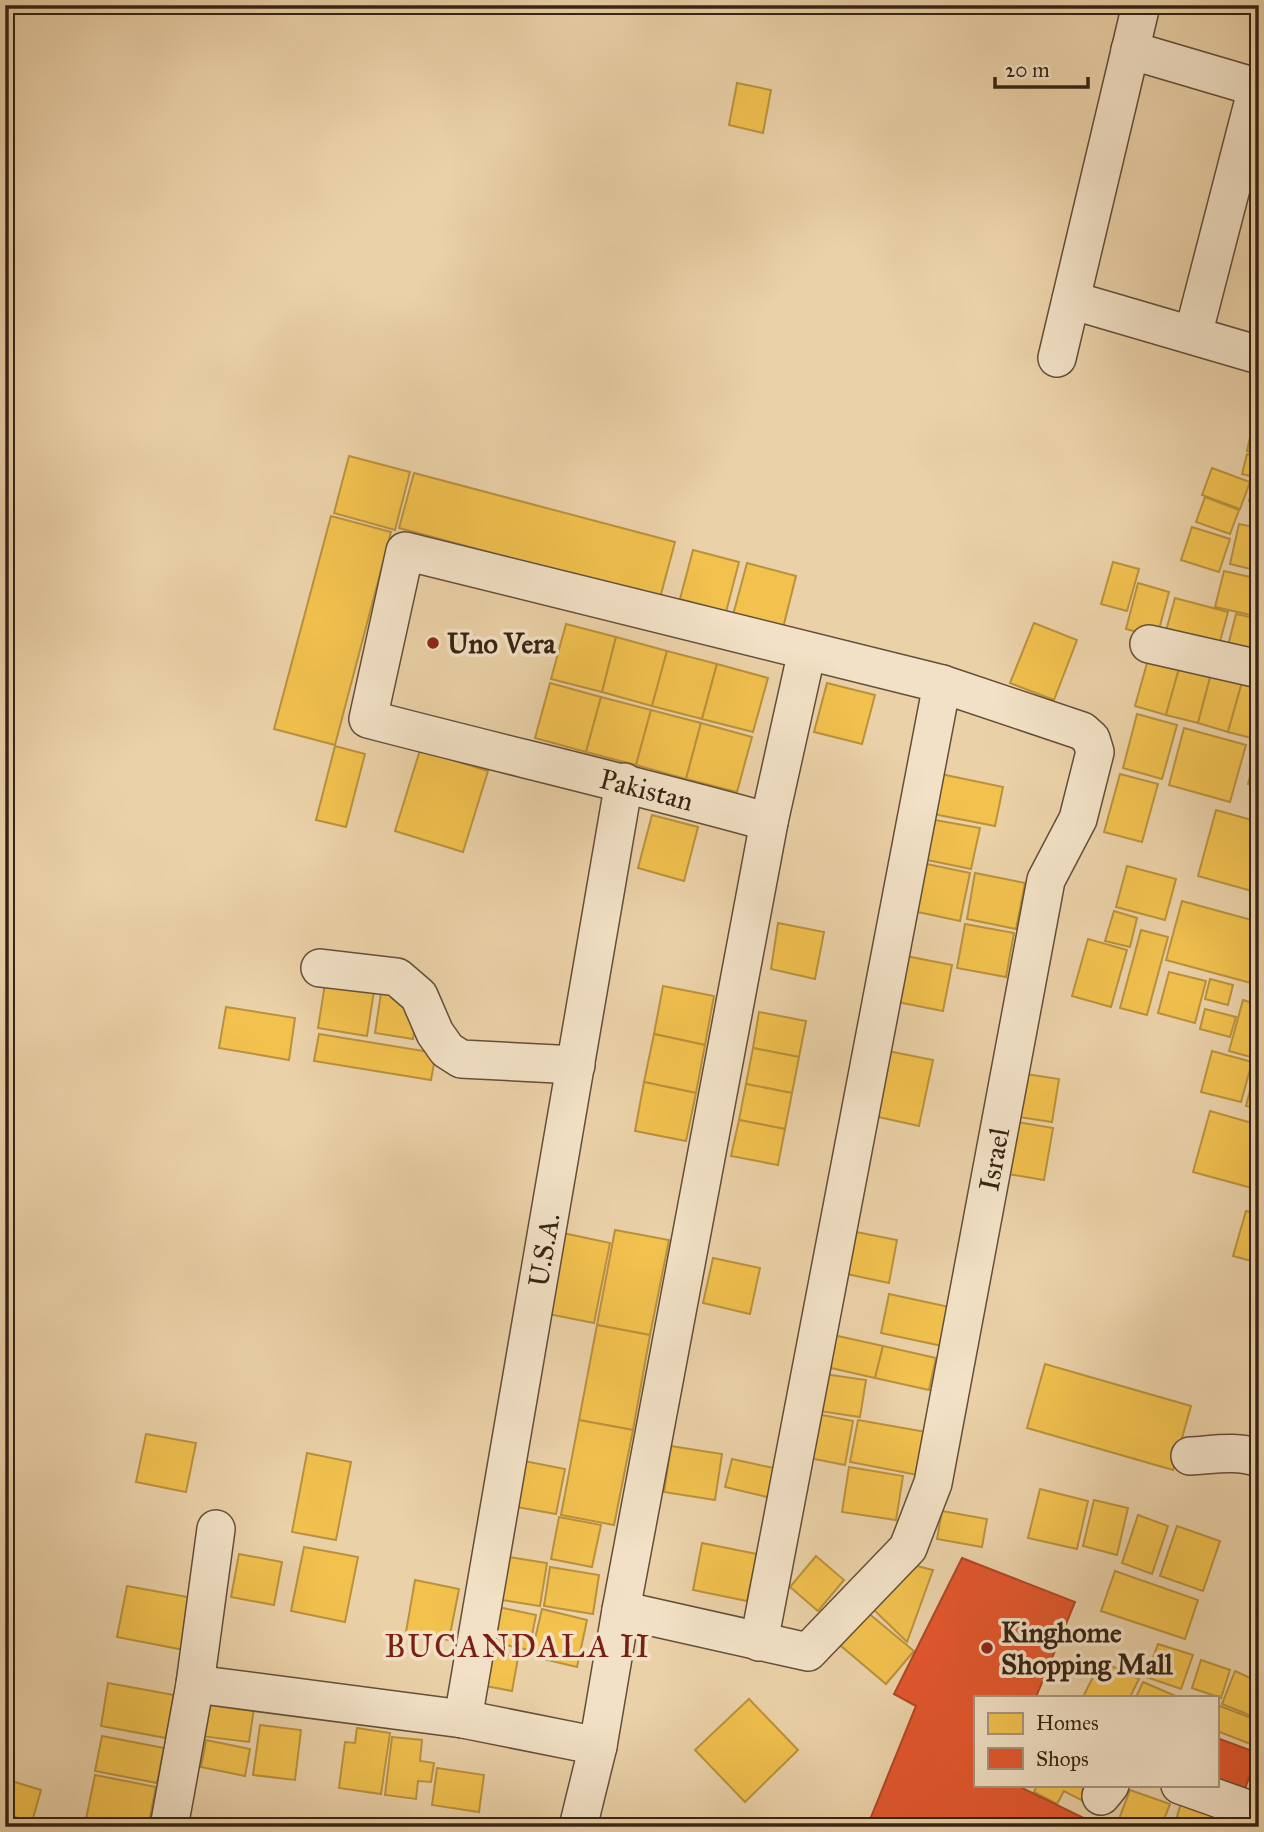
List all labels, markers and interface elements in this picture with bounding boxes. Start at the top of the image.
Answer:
scale bar [995,46,1087,90]
text: 20 m [1005,57,1050,83]
place label: Uno Vera [447,626,557,661]
marker: Uno Vera [425,635,441,651]
street label: Pakistan [596,761,697,818]
street label: Israel [971,1124,1017,1194]
street label: U.S.A. [520,1210,567,1289]
place label: Kinghome Shopping Mall [1001,1615,1173,1682]
district label: BUCANDALA II [385,1627,651,1666]
marker: Kinghome Shopping Mall [979,1640,995,1656]
legend [974,1696,1218,1786]
text: Homes [1036,1710,1099,1736]
text: Shops [1036,1746,1089,1772]

